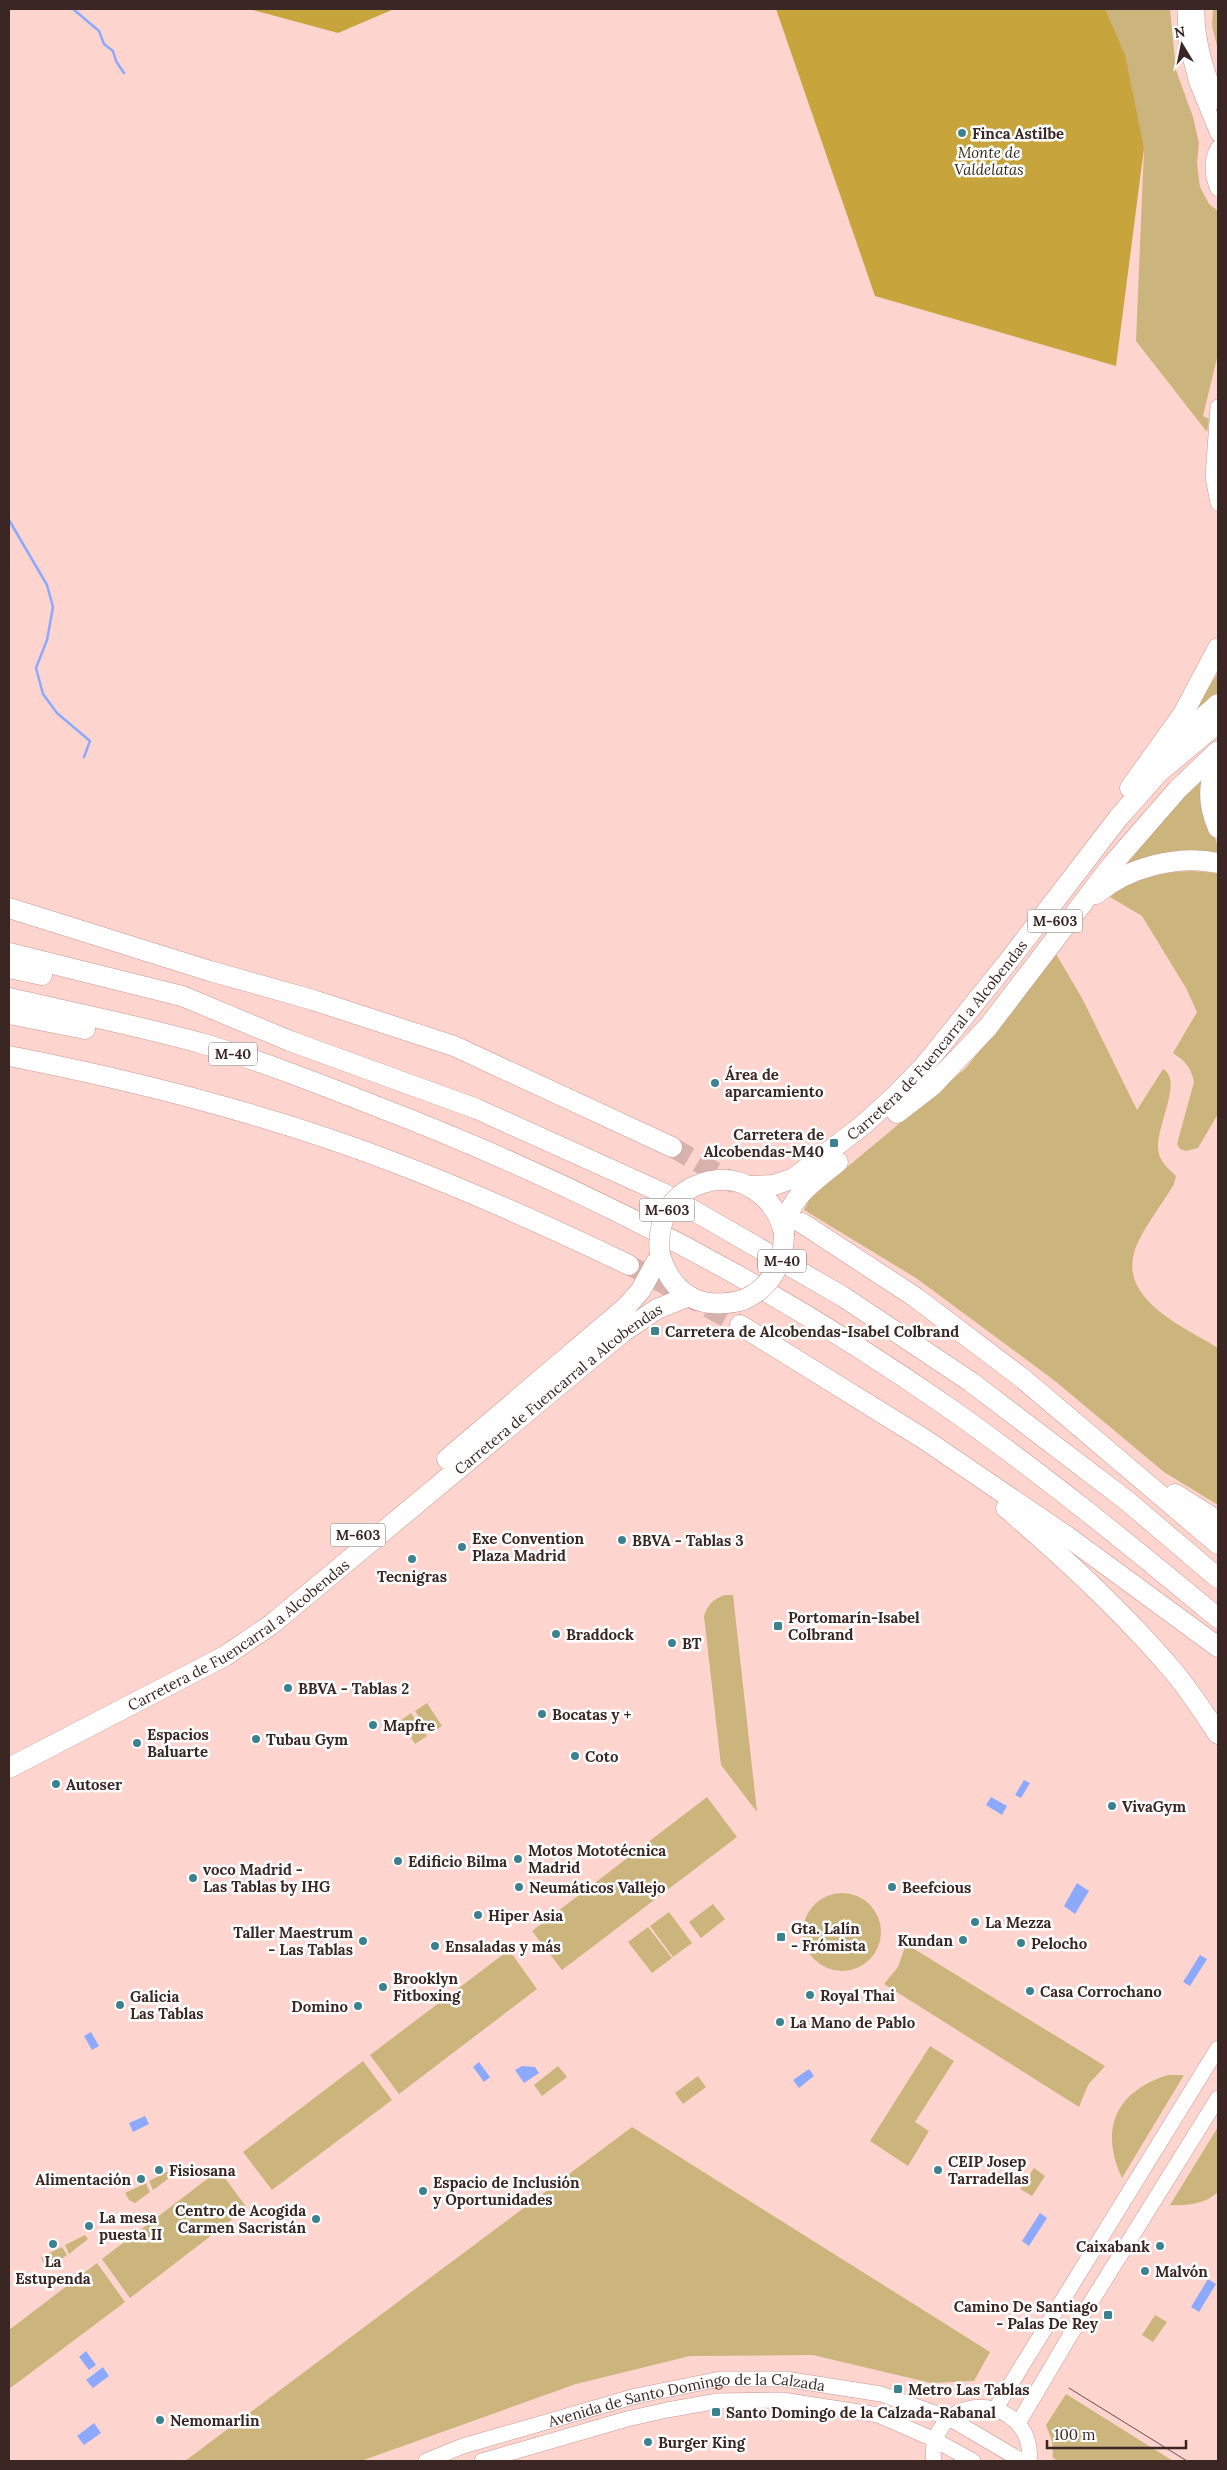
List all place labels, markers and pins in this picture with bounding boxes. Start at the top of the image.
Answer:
place label: Finca Astilbe [972,124,1064,143]
marker: Finca Astilbe [956,127,968,139]
place label: Área de aparcamiento [725,1065,824,1101]
marker: Área de aparcamiento [709,1077,721,1089]
place label: Carretera de Alcobendas-M40 [704,1125,824,1161]
marker: Carretera de Alcobendas-M40 [828,1137,840,1149]
place label: Carretera de Alcobendas-Isabel Colbrand [665,1322,959,1341]
marker: Carretera de Alcobendas-Isabel Colbrand [649,1325,661,1337]
place label: Exe Convention Plaza Madrid [472,1529,585,1565]
place label: BBVA - Tablas 3 [632,1531,744,1550]
marker: BBVA - Tablas 3 [616,1534,628,1546]
marker: Exe Convention Plaza Madrid [456,1541,468,1553]
marker: Tecnigras [406,1553,418,1565]
place label: Tecnigras [377,1567,447,1586]
place label: Portomarín-Isabel Colbrand [788,1608,920,1644]
marker: Portomarín-Isabel Colbrand [772,1620,784,1632]
place label: Braddock [566,1625,634,1644]
marker: Braddock [550,1628,562,1640]
place label: BT [682,1634,702,1653]
marker: BT [666,1637,678,1649]
place label: BBVA - Tablas 2 [298,1679,409,1698]
marker: BBVA - Tablas 2 [282,1682,294,1694]
place label: Bocatas y + [552,1705,631,1724]
marker: Bocatas y + [536,1708,548,1720]
place label: Mapfre [383,1716,435,1735]
marker: Mapfre [367,1719,379,1731]
place label: Espacios Baluarte [147,1725,209,1761]
place label: Tubau Gym [266,1730,348,1749]
marker: Tubau Gym [250,1733,262,1745]
marker: Espacios Baluarte [131,1737,143,1749]
place label: Coto [585,1747,619,1766]
marker: Coto [569,1750,581,1762]
place label: Autoser [66,1775,123,1794]
marker: Autoser [50,1778,62,1790]
place label: VivaGym [1122,1797,1186,1816]
marker: VivaGym [1106,1800,1118,1812]
place label: Motos Mototécnica Madrid [528,1841,666,1877]
place label: Edificio Bilma [408,1852,507,1871]
marker: Motos Mototécnica Madrid [512,1853,524,1865]
marker: Edificio Bilma [392,1855,404,1867]
place label: voco Madrid - Las Tablas by IHG [203,1860,331,1896]
marker: voco Madrid - Las Tablas by IHG [187,1872,199,1884]
place label: Neumáticos Vallejo [529,1878,666,1897]
place label: Beefcious [902,1878,971,1897]
marker: Neumáticos Vallejo [513,1881,525,1893]
marker: Beefcious [886,1881,898,1893]
place label: Hiper Asia [488,1906,563,1925]
marker: Hiper Asia [472,1909,484,1921]
place label: La Mezza [985,1913,1052,1932]
marker: La Mezza [969,1916,981,1928]
place label: Gta. Lalín - Frómista [791,1919,866,1955]
place label: Taller Maestrum - Las Tablas [233,1923,353,1959]
marker: Gta. Lalín - Frómista [775,1931,787,1943]
place label: Kundan [898,1931,953,1950]
marker: Kundan [957,1934,969,1946]
place label: Pelocho [1031,1934,1088,1953]
marker: Taller Maestrum - Las Tablas [357,1935,369,1947]
place label: Ensaladas y más [445,1937,561,1956]
marker: Pelocho [1015,1937,1027,1949]
marker: Ensaladas y más [429,1940,441,1952]
place label: Brooklyn Fitboxing [393,1969,461,2005]
marker: Brooklyn Fitboxing [377,1981,389,1993]
place label: Casa Corrochano [1040,1982,1162,2001]
marker: Casa Corrochano [1024,1985,1036,1997]
place label: Royal Thai [820,1986,895,2005]
place label: Galicia Las Tablas [130,1987,204,2023]
marker: Royal Thai [804,1989,816,2001]
place label: Domino [291,1997,349,2016]
marker: Galicia Las Tablas [114,1999,126,2011]
marker: Domino [352,2000,364,2012]
place label: La Mano de Pablo [790,2013,916,2032]
marker: La Mano de Pablo [774,2016,786,2028]
place label: CEIP Josep Tarradellas [948,2152,1029,2188]
place label: Fisiosana [169,2161,236,2180]
marker: Fisiosana [153,2164,165,2176]
marker: CEIP Josep Tarradellas [932,2164,944,2176]
place label: Alimentación [35,2170,131,2189]
marker: Alimentación [135,2173,147,2185]
place label: Espacio de Inclusión y Oportunidades [433,2173,580,2209]
marker: Espacio de Inclusión y Oportunidades [417,2185,429,2197]
place label: Centro de Acogida Carmen Sacristán [175,2201,306,2237]
place label: La mesa puesta II [99,2208,162,2244]
marker: Centro de Acogida Carmen Sacristán [310,2213,322,2225]
marker: La mesa puesta II [83,2220,95,2232]
place label: Caixabank [1076,2237,1150,2256]
marker: La Estupenda [47,2238,59,2250]
marker: Caixabank [1154,2240,1166,2252]
place label: La Estupenda [15,2252,91,2288]
place label: Malvón [1155,2262,1208,2281]
marker: Malvón [1139,2265,1151,2277]
place label: Camino De Santiago - Palas De Rey [954,2297,1099,2333]
marker: Camino De Santiago - Palas De Rey [1102,2309,1114,2321]
place label: Metro Las Tablas [908,2380,1030,2399]
marker: Metro Las Tablas [892,2383,904,2395]
place label: Santo Domingo de la Calzada-Rabanal [726,2403,996,2422]
marker: Santo Domingo de la Calzada-Rabanal [710,2406,722,2418]
place label: Nemomarlin [170,2411,260,2430]
marker: Nemomarlin [154,2414,166,2426]
place label: Burger King [658,2433,746,2452]
marker: Burger King [642,2436,654,2448]

